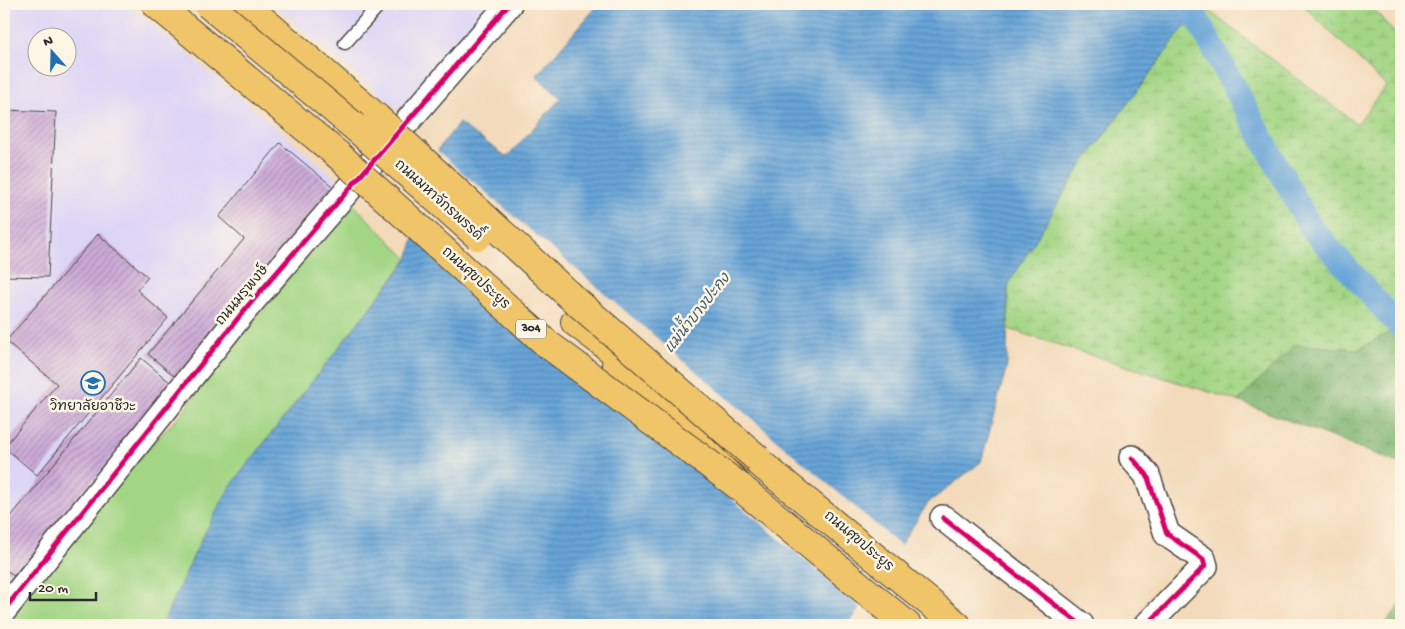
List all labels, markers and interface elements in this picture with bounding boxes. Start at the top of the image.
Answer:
north arrow [28,28,78,78]
text: N [41,33,56,52]
street label: ถนนมหาจักรพรรดิ์ [390,153,489,245]
street label: ถนนศุขประยูร [438,243,513,314]
street label: ถนนมรุพงษ์ [211,260,274,330]
water label: แม่น้ำบางปะกง [656,265,736,358]
road number: 304 [516,320,546,338]
school or university icon: วิทยาลัยอาชีวะ [80,370,106,396]
place label: วิทยาลัยอาชีวะ [50,397,136,416]
street label: ถนนศุขประยูร [820,507,897,576]
scale bar [30,569,96,601]
text: 20 m [38,580,68,598]

